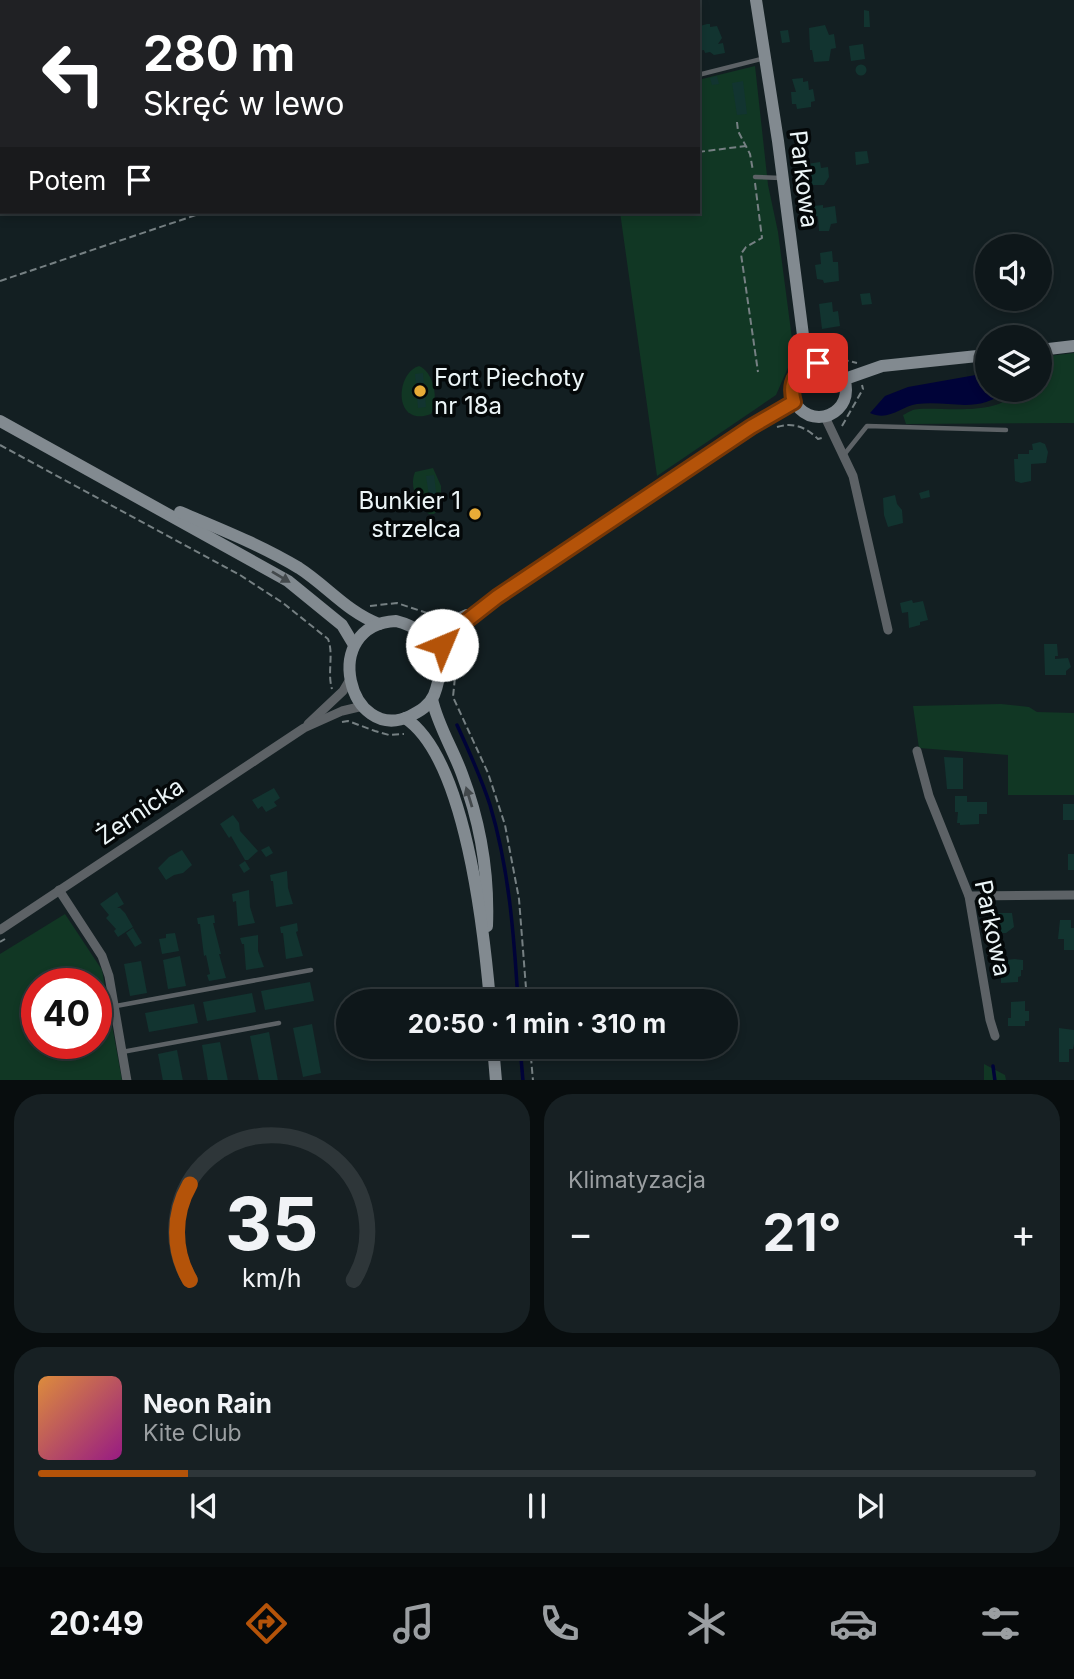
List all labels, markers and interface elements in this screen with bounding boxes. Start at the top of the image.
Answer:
text: 280 m [143,24,295,83]
icon: left [28,28,119,119]
text: Skręć w lewo [143,84,344,123]
street label: Parkowa [784,129,824,229]
icon: arrive [120,161,158,199]
text: Potem [28,165,106,196]
map controls [975,234,1052,402]
button: sound [975,234,1052,311]
button: layers [975,325,1052,402]
pin [788,333,848,393]
icon: arrive [799,344,837,382]
place label: Fort Piechoty nr 18a [434,363,585,420]
marker: Fort Piechoty nr 18a [412,383,428,399]
place label: Bunkier 1 strzelca [358,486,461,543]
marker: Bunkier 1 strzelca [467,506,483,522]
one-way arrow [272,571,291,584]
position arrow [405,608,479,682]
street label: Żernicka [91,771,189,851]
one-way arrow [464,786,474,807]
street label: Parkowa [969,877,1017,979]
speed limit sign: 40 [21,968,112,1059]
text: 20:50 · 1 min · 310 m [408,1008,666,1039]
text: Klimatyzacja [568,1166,706,1194]
text: 35 [225,1179,319,1268]
text: 21° [762,1201,842,1264]
text: − [568,1210,593,1256]
text: + [1011,1210,1036,1256]
text: km/h [242,1262,302,1292]
text: Neon Rain [143,1388,272,1419]
text: Kite Club [143,1419,242,1447]
icon: previous [185,1487,223,1525]
icon: pause [518,1487,556,1525]
icon: next [851,1487,889,1525]
icon: directions [242,1599,291,1648]
icon: music [389,1599,438,1648]
icon: phone [535,1599,584,1648]
icon: climate [682,1599,731,1648]
icon: car [829,1599,878,1648]
icon: filters [976,1599,1025,1648]
text: 20:49 [49,1604,144,1643]

